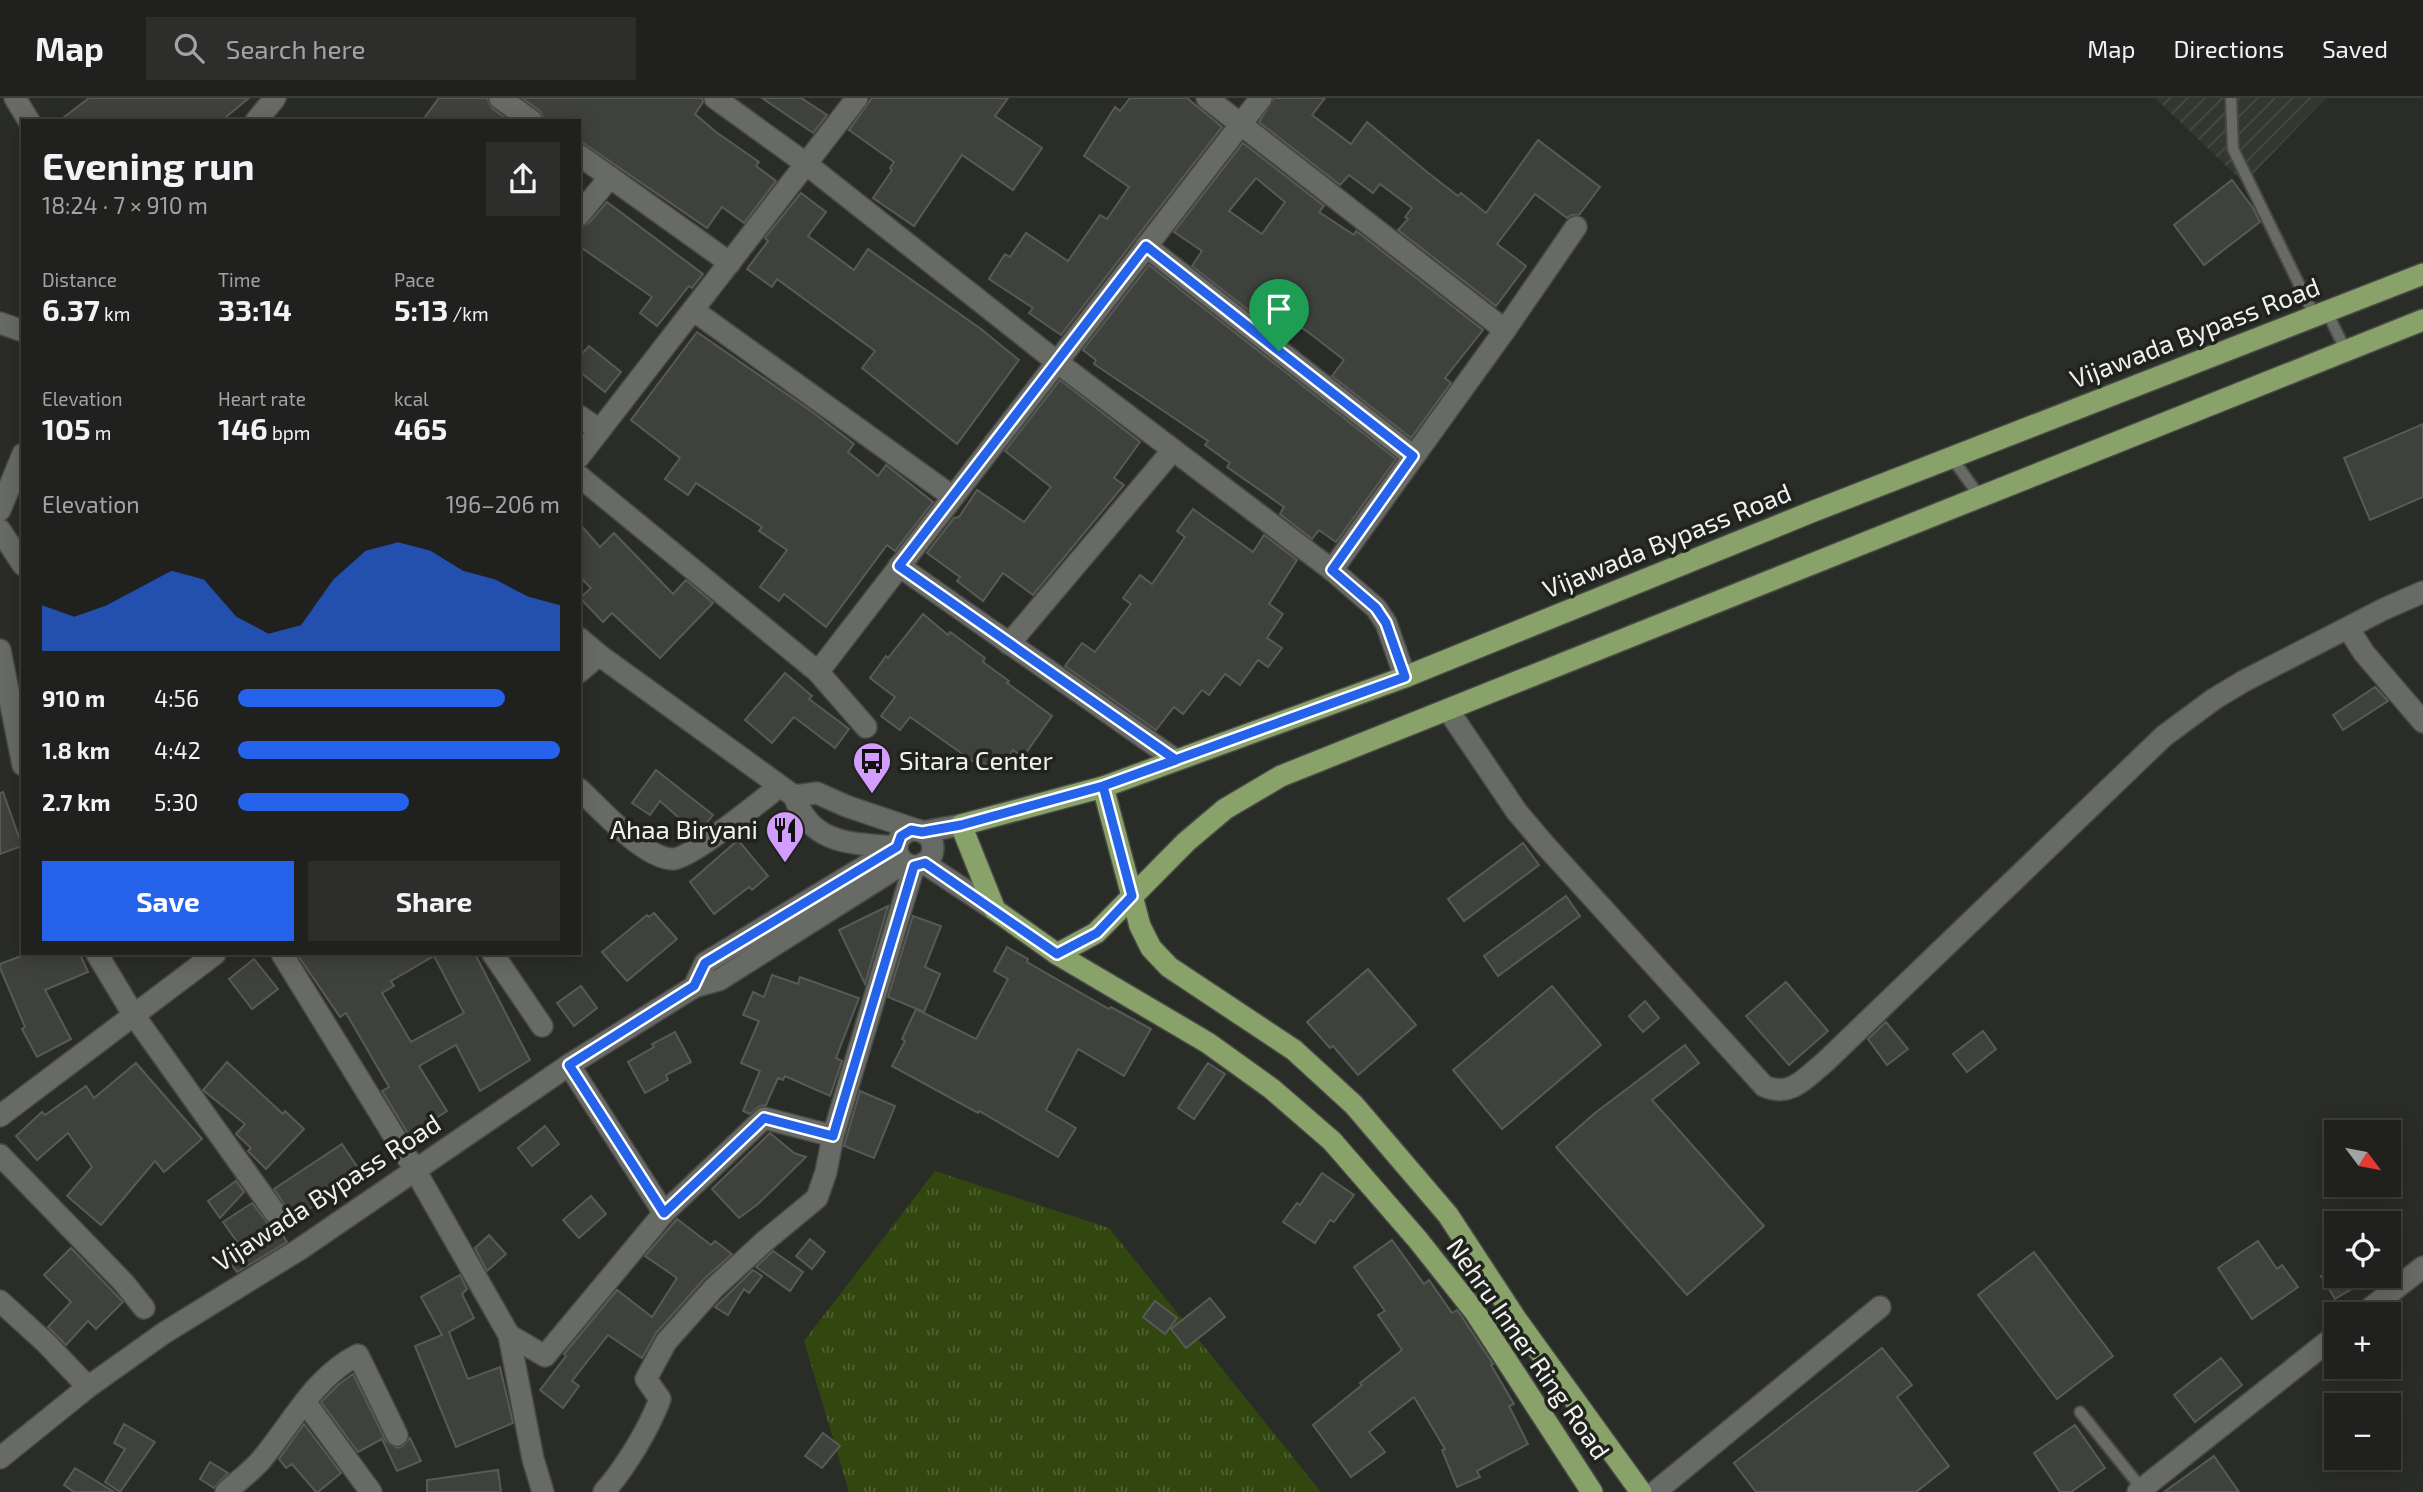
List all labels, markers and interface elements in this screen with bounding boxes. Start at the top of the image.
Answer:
search box [146,17,636,80]
text: Map [35,28,104,68]
icon: search [170,29,208,67]
text: Search here [226,33,365,64]
text: Map [2087,34,2135,63]
text: Directions [2173,34,2284,63]
text: Saved [2322,34,2388,63]
text: Evening run [42,142,255,188]
button: share [486,142,560,216]
text: 18:24 · 7 × 910 m [42,191,208,219]
text: Distance [42,268,117,291]
text: Time [218,268,261,291]
text: Pace [394,268,435,291]
street label: Vijawada Bypass Road [2065,270,2324,394]
pin [1249,279,1309,351]
icon: arrive [1260,290,1298,328]
text: 6.37 [42,291,100,327]
text: 33:14 [218,291,292,327]
text: 5:13 [394,291,448,327]
text: km [100,302,130,325]
text: /km [448,302,489,325]
text: Elevation [42,387,123,410]
text: Heart rate [218,387,306,410]
text: kcal [394,387,429,410]
text: 105 [42,410,90,446]
text: 146 [218,410,268,446]
text: 465 [394,410,447,446]
text: m [90,421,111,444]
text: bpm [268,421,311,444]
street label: Vijawada Bypass Road [1538,476,1795,604]
text: Elevation [42,490,140,518]
text: 196–206 m [446,490,560,518]
text: 910 m [42,684,105,712]
text: 4:56 [154,684,199,712]
text: 1.8 km [42,736,110,764]
text: 4:42 [154,736,201,764]
bus stop icon: Sitara Center [851,740,893,795]
place label: Sitara Center [899,744,1053,775]
text: 2.7 km [42,788,110,816]
text: 5:30 [154,788,198,816]
restaurant icon: Ahaa Biryani [764,809,806,864]
place label: Ahaa Biryani [610,813,758,844]
button: Save [42,861,294,941]
button: Share [308,861,560,941]
street label: Vijawada Bypass Road [207,1107,446,1277]
north arrow [2324,1120,2401,1197]
map controls [2324,1120,2401,1470]
button: locate [2324,1211,2401,1288]
street label: Nehru Inner Ring Road [1441,1232,1617,1465]
button: + [2324,1302,2401,1379]
button: − [2324,1393,2401,1470]

